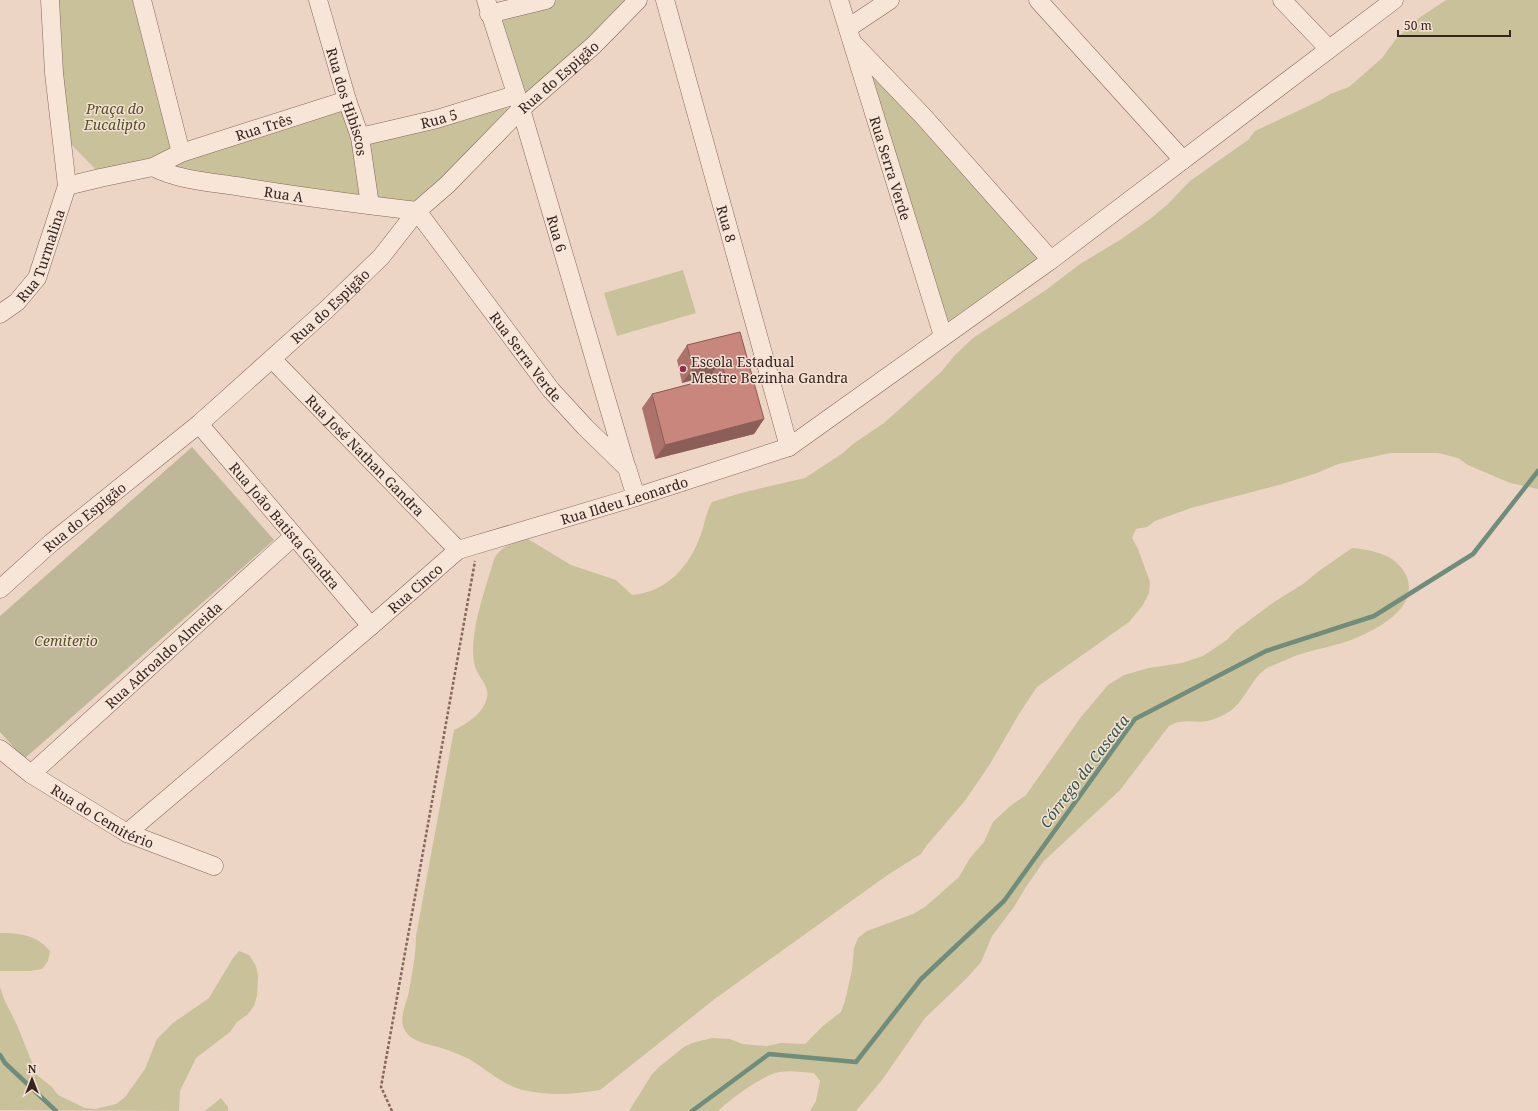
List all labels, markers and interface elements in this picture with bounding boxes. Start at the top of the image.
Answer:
scale bar [1398,12,1510,38]
text: 50 m [1404,17,1432,34]
street label: Rua do Espigão [514,36,602,117]
street label: Rua dos Hibiscos [323,45,372,157]
park label: Praça do Eucalipto [83,99,146,134]
street label: Rua 5 [418,104,460,132]
street label: Rua Três [233,109,294,145]
street label: Rua Serra Verde [866,114,916,223]
street label: Rua A [263,181,305,206]
street label: Rua 8 [713,203,741,244]
street label: Rua Turmalina [12,206,68,306]
street label: Rua 6 [543,213,572,254]
street label: Rua do Espigão [286,264,373,347]
street label: Rua Serra Verde [486,308,566,405]
place label: Escola Estadual Mestre Bezinha Gandra [691,352,848,387]
marker: Escola Estadual Mestre Bezinha Gandra [678,364,688,374]
street label: Rua José Nathan Gandra [302,390,429,520]
street label: Rua João Batista Gandra [226,458,345,593]
street label: Rua Ildeu Leonardo [558,471,690,528]
street label: Rua do Espigão [38,477,130,556]
street label: Rua Cinco [383,559,446,617]
street label: Rua Adroaldo Almeida [101,597,225,712]
park label: Cemiterio [34,631,98,650]
water label: Córrego da Cascata [1035,710,1133,832]
street label: Rua do Cemitério [48,779,157,852]
north arrow [12,1059,52,1099]
text: N [28,1061,37,1076]

